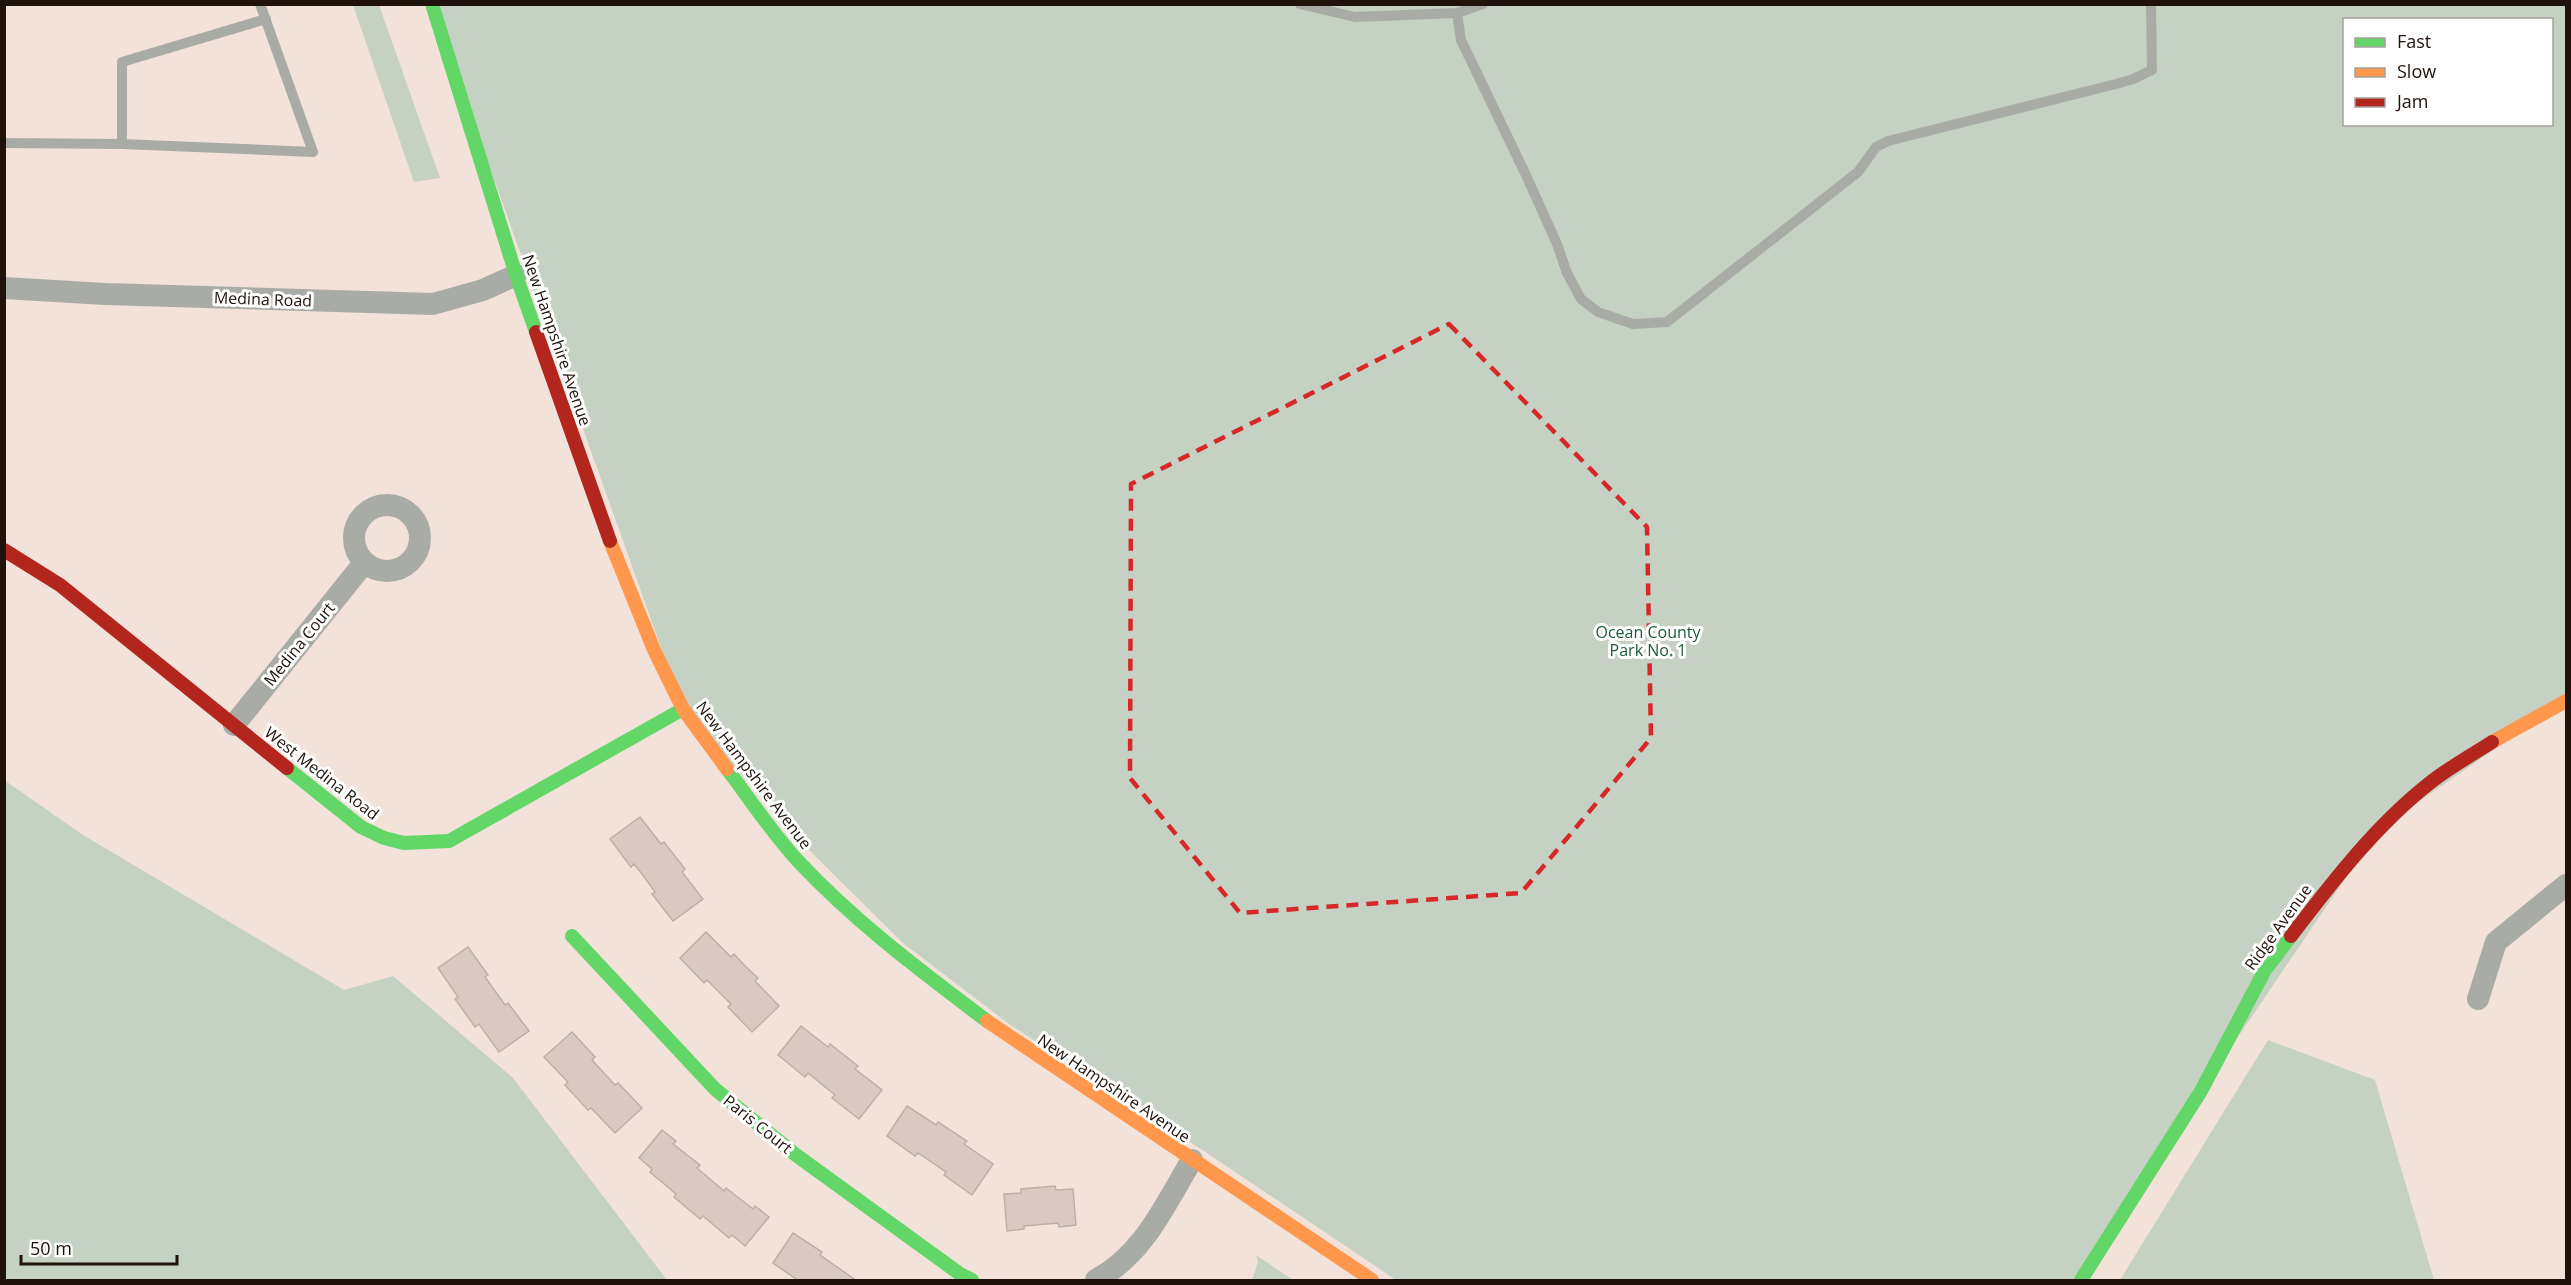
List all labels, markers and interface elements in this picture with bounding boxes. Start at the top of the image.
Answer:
legend [2343,18,2553,126]
text: Fast [2397,29,2431,53]
text: Slow [2397,59,2436,83]
text: Jam [2395,89,2429,113]
street label: New Hampshire Avenue [517,251,597,429]
street label: Medina Road [214,286,312,312]
street label: Medina Court [258,597,340,690]
park label: Ocean County Park No. 1 [1596,621,1701,661]
street label: New Hampshire Avenue [691,697,817,853]
street label: West Medina Road [260,721,384,825]
street label: Ridge Avenue [2239,880,2317,974]
street label: New Hampshire Avenue [1033,1029,1195,1147]
street label: Paris Court [719,1089,797,1159]
scale bar [21,1228,177,1266]
text: 50 m [30,1236,72,1260]

